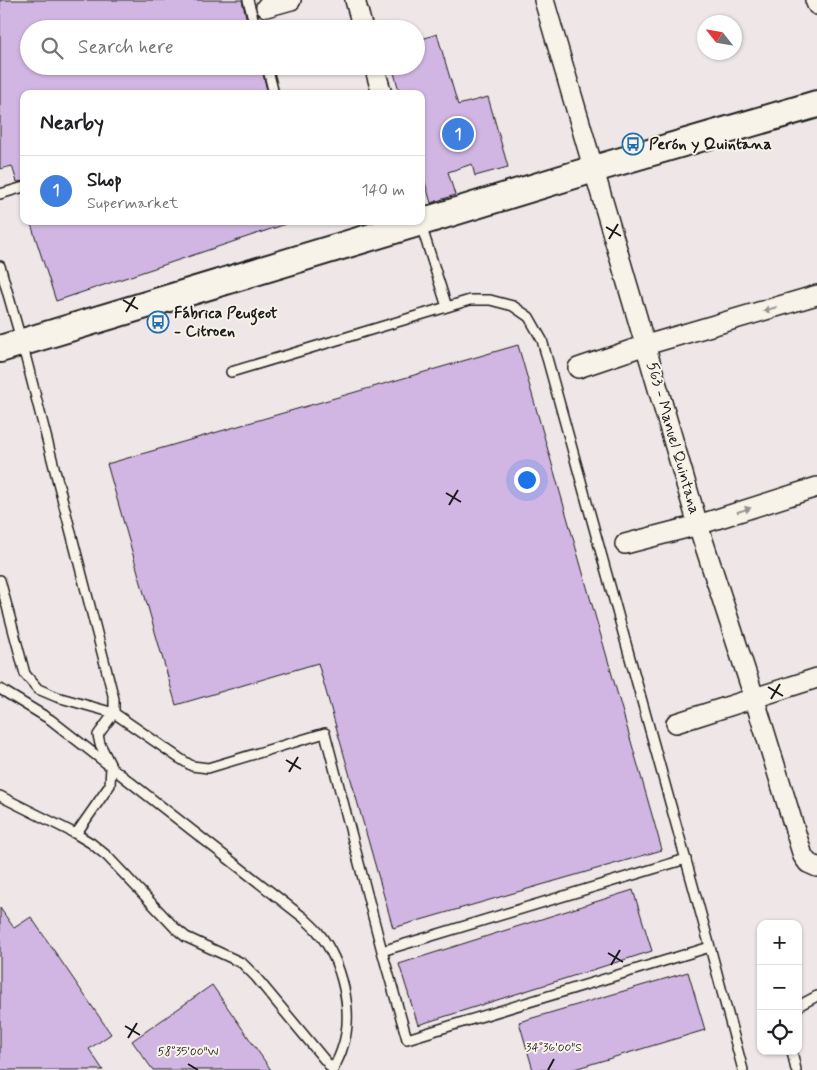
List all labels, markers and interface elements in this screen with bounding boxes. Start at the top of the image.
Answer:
north arrow [697,15,742,60]
search box [20,20,425,75]
icon: search [38,34,66,62]
text: Search here [78,35,174,60]
text: Nearby [40,109,104,137]
pin: 1 [442,115,474,153]
bus stop icon: Perón y Quintana [621,132,645,156]
place label: Perón y Quintana [649,134,772,155]
text: Shop [87,168,122,193]
text: 1 [52,180,60,201]
text: 140 m [361,180,405,201]
text: Supermarket [87,193,178,214]
place label: Fábrica Peugeot - Citroen [174,303,278,342]
one-way arrow [763,305,778,313]
bus stop icon: Fábrica Peugeot - Citroen [146,310,170,334]
street label: 563 - Manuel Quintana [641,359,705,517]
your location [514,467,540,493]
one-way arrow [737,506,752,513]
map controls [757,920,802,1055]
button: + [757,920,802,965]
button: − [757,965,802,1010]
button: locate [757,1010,802,1055]
text: 34°36'00"S [526,1040,582,1056]
text: 58°35'00"W [157,1044,219,1060]

